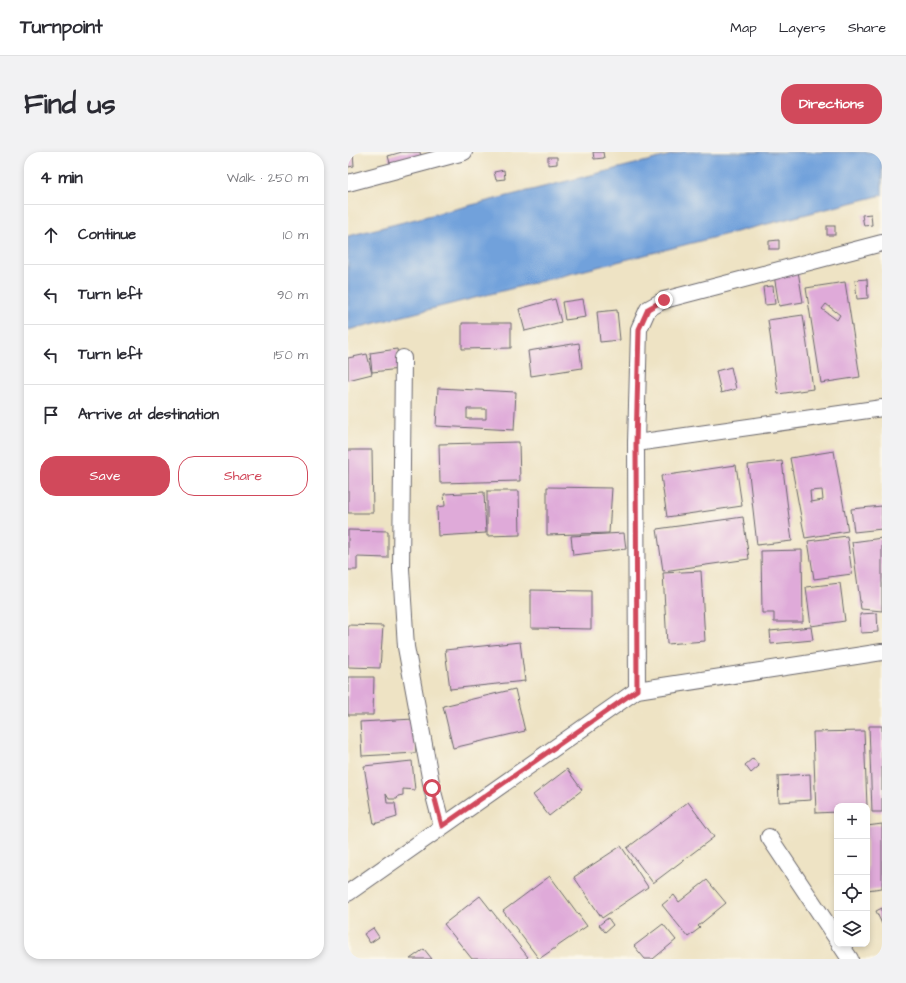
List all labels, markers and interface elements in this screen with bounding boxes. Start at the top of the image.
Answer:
text: Turnpoint [20,14,103,41]
text: Map [730,18,757,38]
text: Layers [779,18,826,38]
text: Share [848,18,886,38]
button: Directions [781,84,882,124]
text: Find us [24,85,115,124]
text: 4 min [40,166,83,190]
text: Walk · 250 m [227,169,308,187]
icon: ahead [40,224,62,246]
text: Continue [78,224,136,245]
text: 10 m [283,226,308,244]
icon: left [40,284,62,306]
text: Turn left [78,284,142,305]
text: 90 m [277,286,308,304]
route end [655,291,673,309]
icon: left [40,344,62,366]
text: Turn left [78,344,142,365]
text: 150 m [274,346,308,364]
icon: arrive [40,404,62,426]
text: Arrive at destination [78,404,219,425]
button: Save [40,456,170,496]
button: Share [178,456,308,496]
route start [423,779,441,797]
map controls [834,803,870,947]
button: + [834,803,870,839]
button: − [834,839,870,875]
button: locate [834,875,870,911]
button: layers [834,911,870,947]

